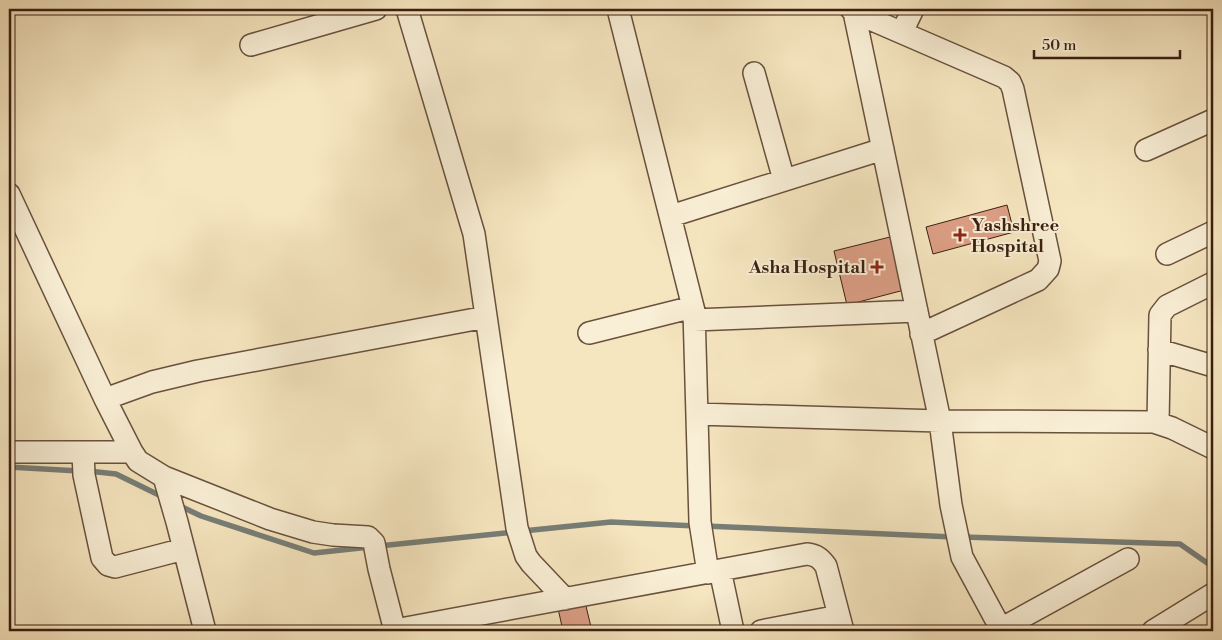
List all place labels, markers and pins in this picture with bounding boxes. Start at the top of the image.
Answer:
place label: Yashshree Hospital [971,214,1060,258]
marker: Yashshree Hospital [953,228,967,242]
place label: Asha Hospital [748,256,866,279]
marker: Asha Hospital [870,260,884,274]

